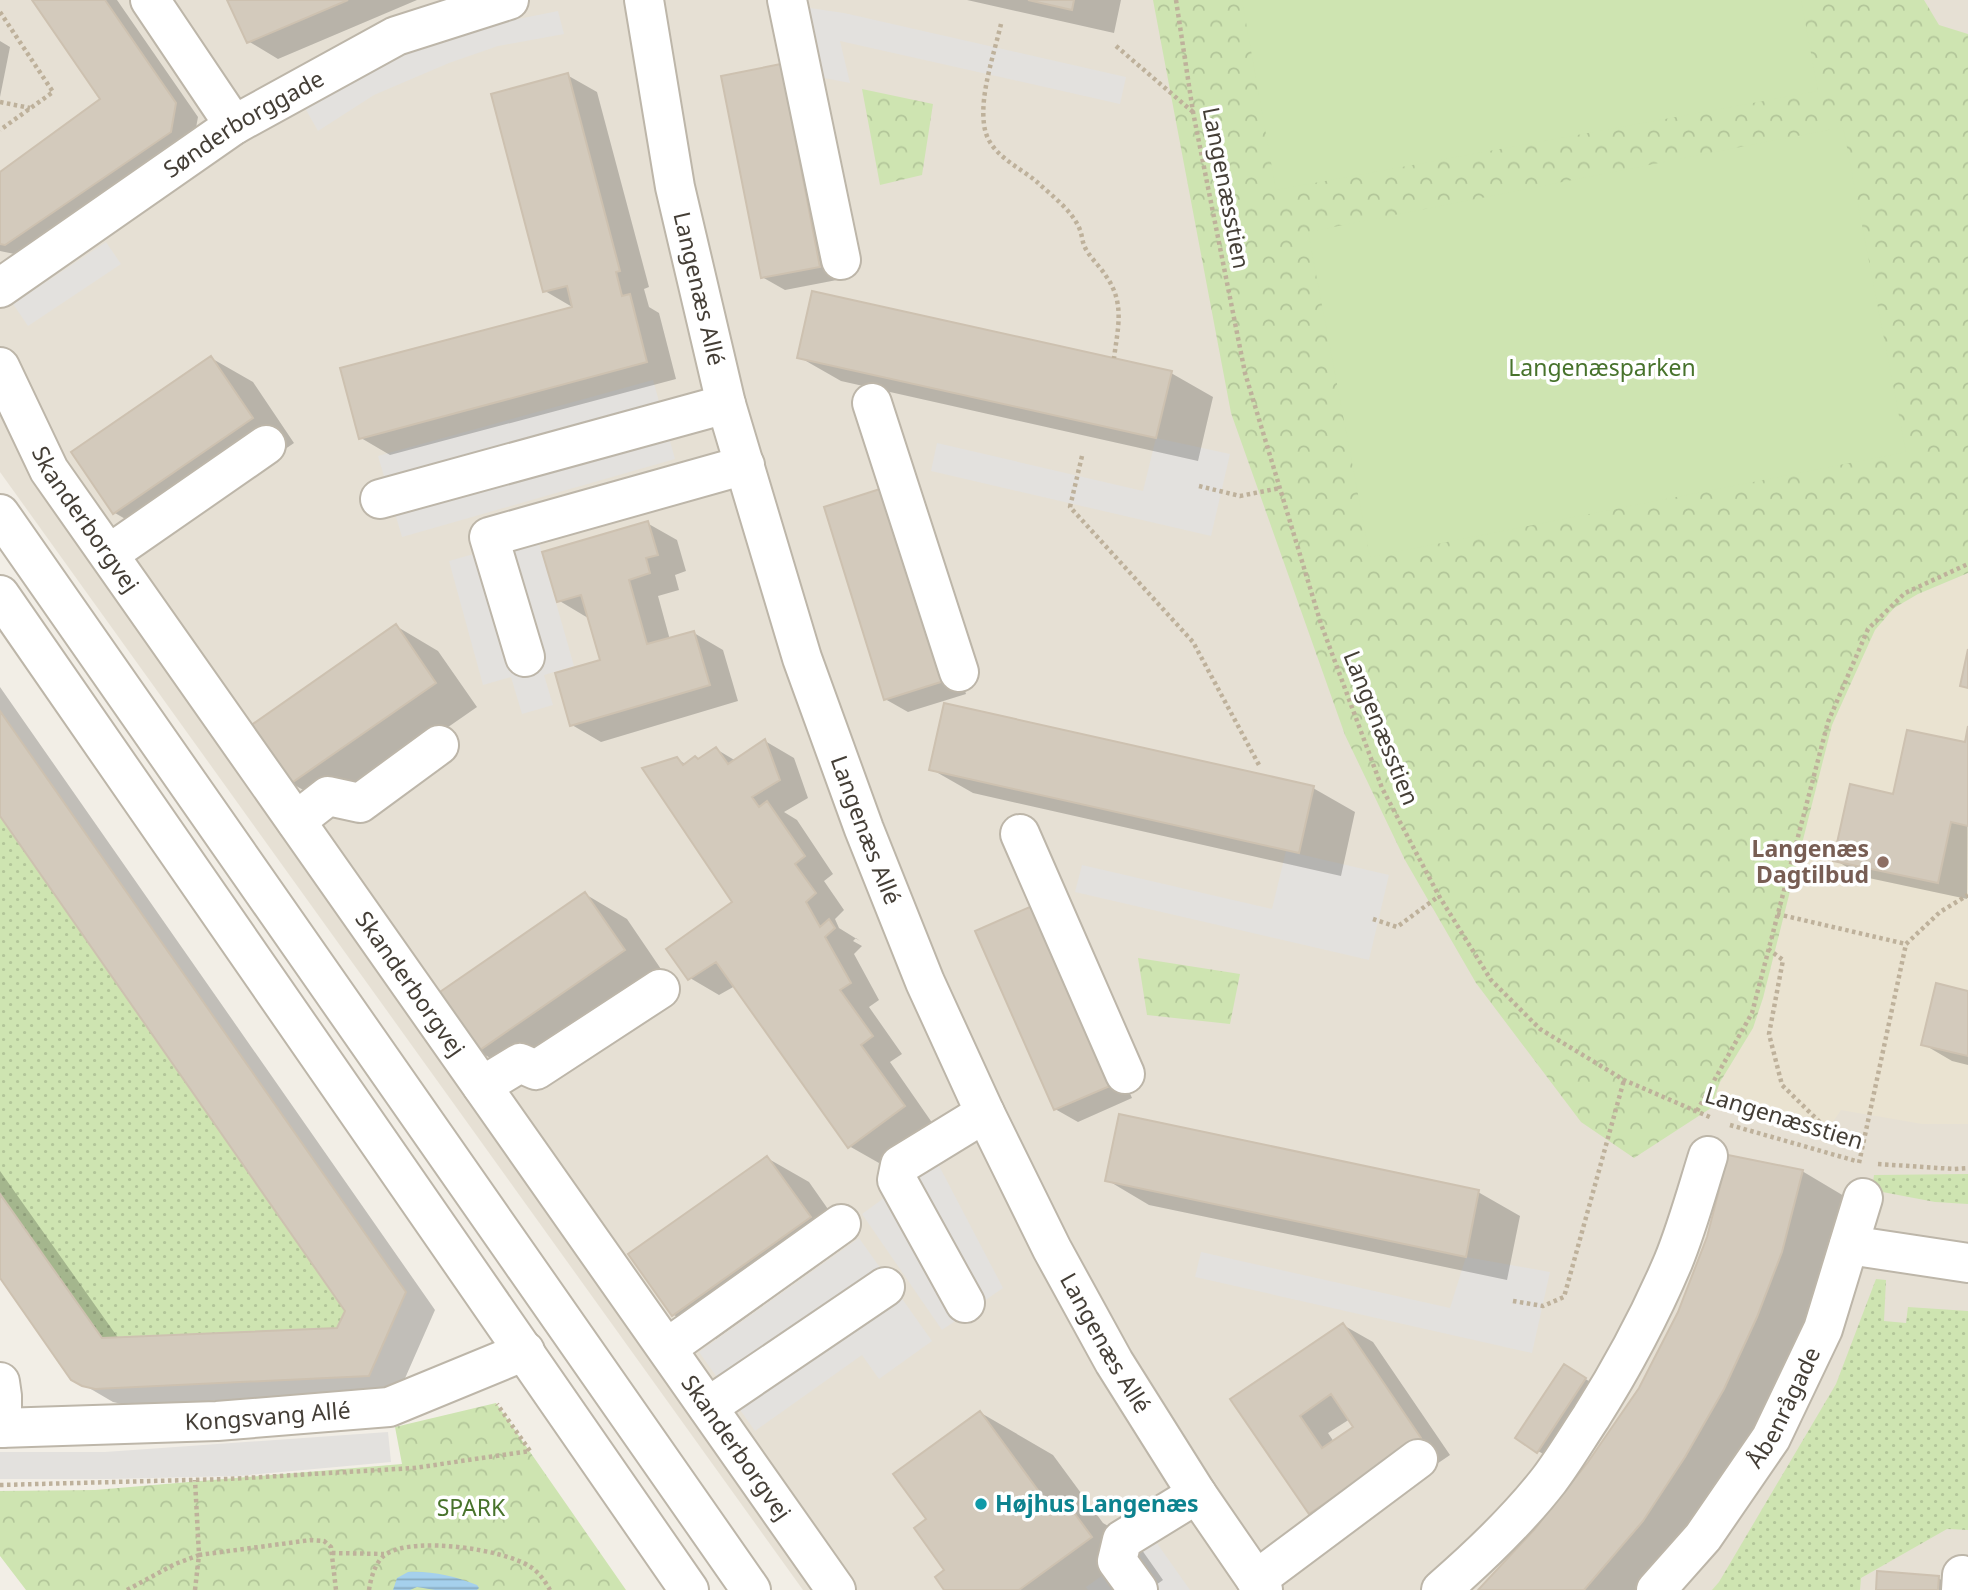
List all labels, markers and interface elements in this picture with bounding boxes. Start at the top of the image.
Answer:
street label: Sønderborggade [156,62,329,185]
street label: Langenæsstien [1196,104,1258,271]
street label: Langenæs Allé [666,208,733,369]
park label: Langenæsparken [1508,351,1696,383]
street label: Skanderborgvej [25,441,147,598]
street label: Langenæsstien [1336,646,1427,810]
street label: Langenæs Allé [824,751,909,909]
place label: Langenæs Dagtilbud [1752,832,1869,890]
marker: Langenæs Dagtilbud [1875,854,1891,870]
street label: Skanderborgvej [349,904,473,1062]
street label: Langenæsstien [1701,1078,1867,1156]
street label: Langenæs Allé [1053,1267,1159,1419]
street label: Åbenrågade [1738,1341,1827,1474]
street label: Skanderborgvej [675,1368,799,1526]
street label: Kongsvang Allé [184,1393,352,1437]
place label: Højhus Langenæs [995,1487,1199,1519]
park label: SPARK [437,1491,506,1523]
marker: Højhus Langenæs [973,1496,989,1512]

